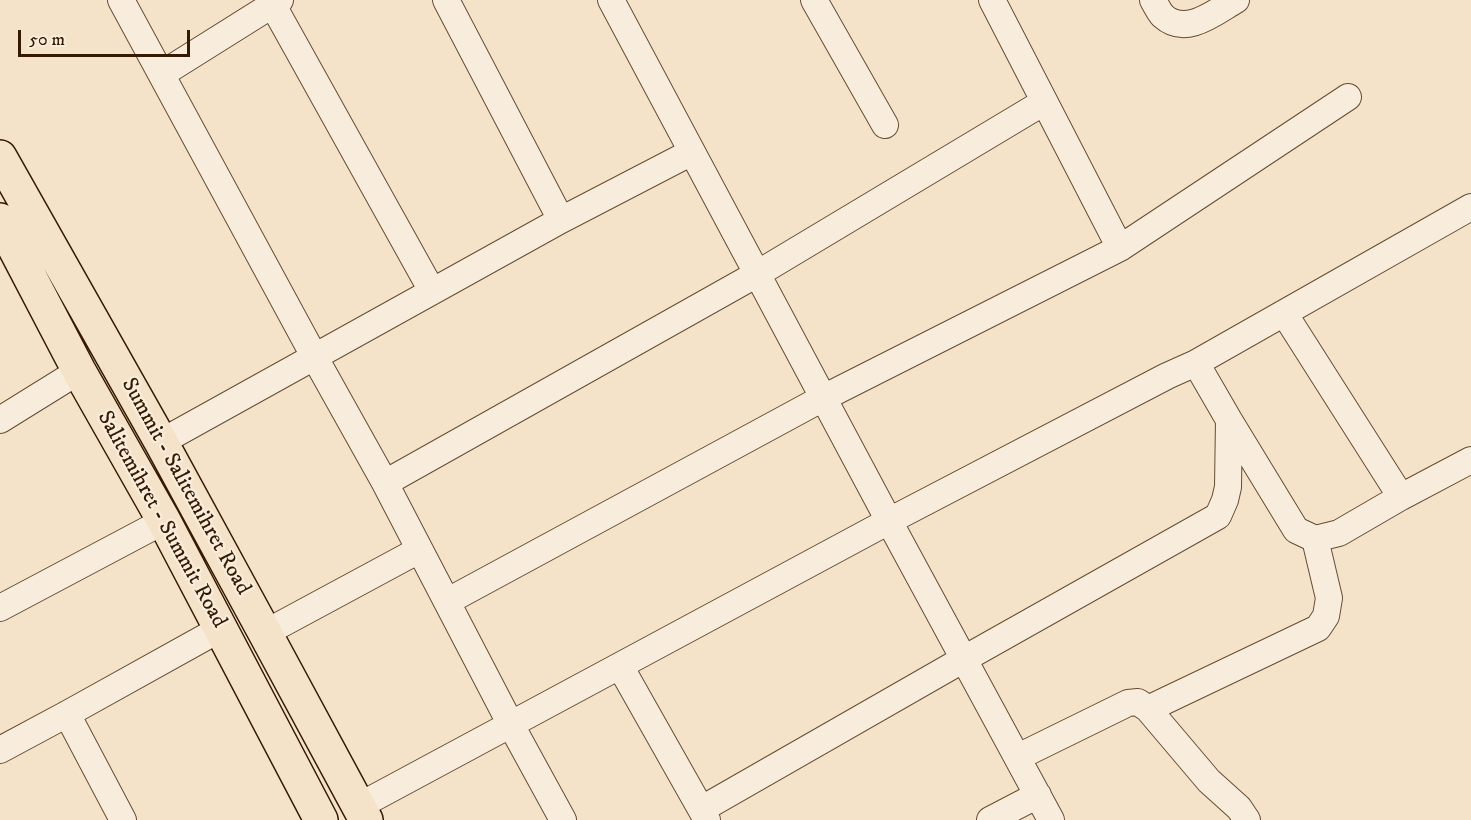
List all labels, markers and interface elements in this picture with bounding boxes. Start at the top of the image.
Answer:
scale bar [21,18,194,56]
text: 50 m [29,29,65,51]
street label: Summit - Salitemihret Road [114,374,256,600]
street label: Salitemihret - Summit Road [90,407,232,633]

